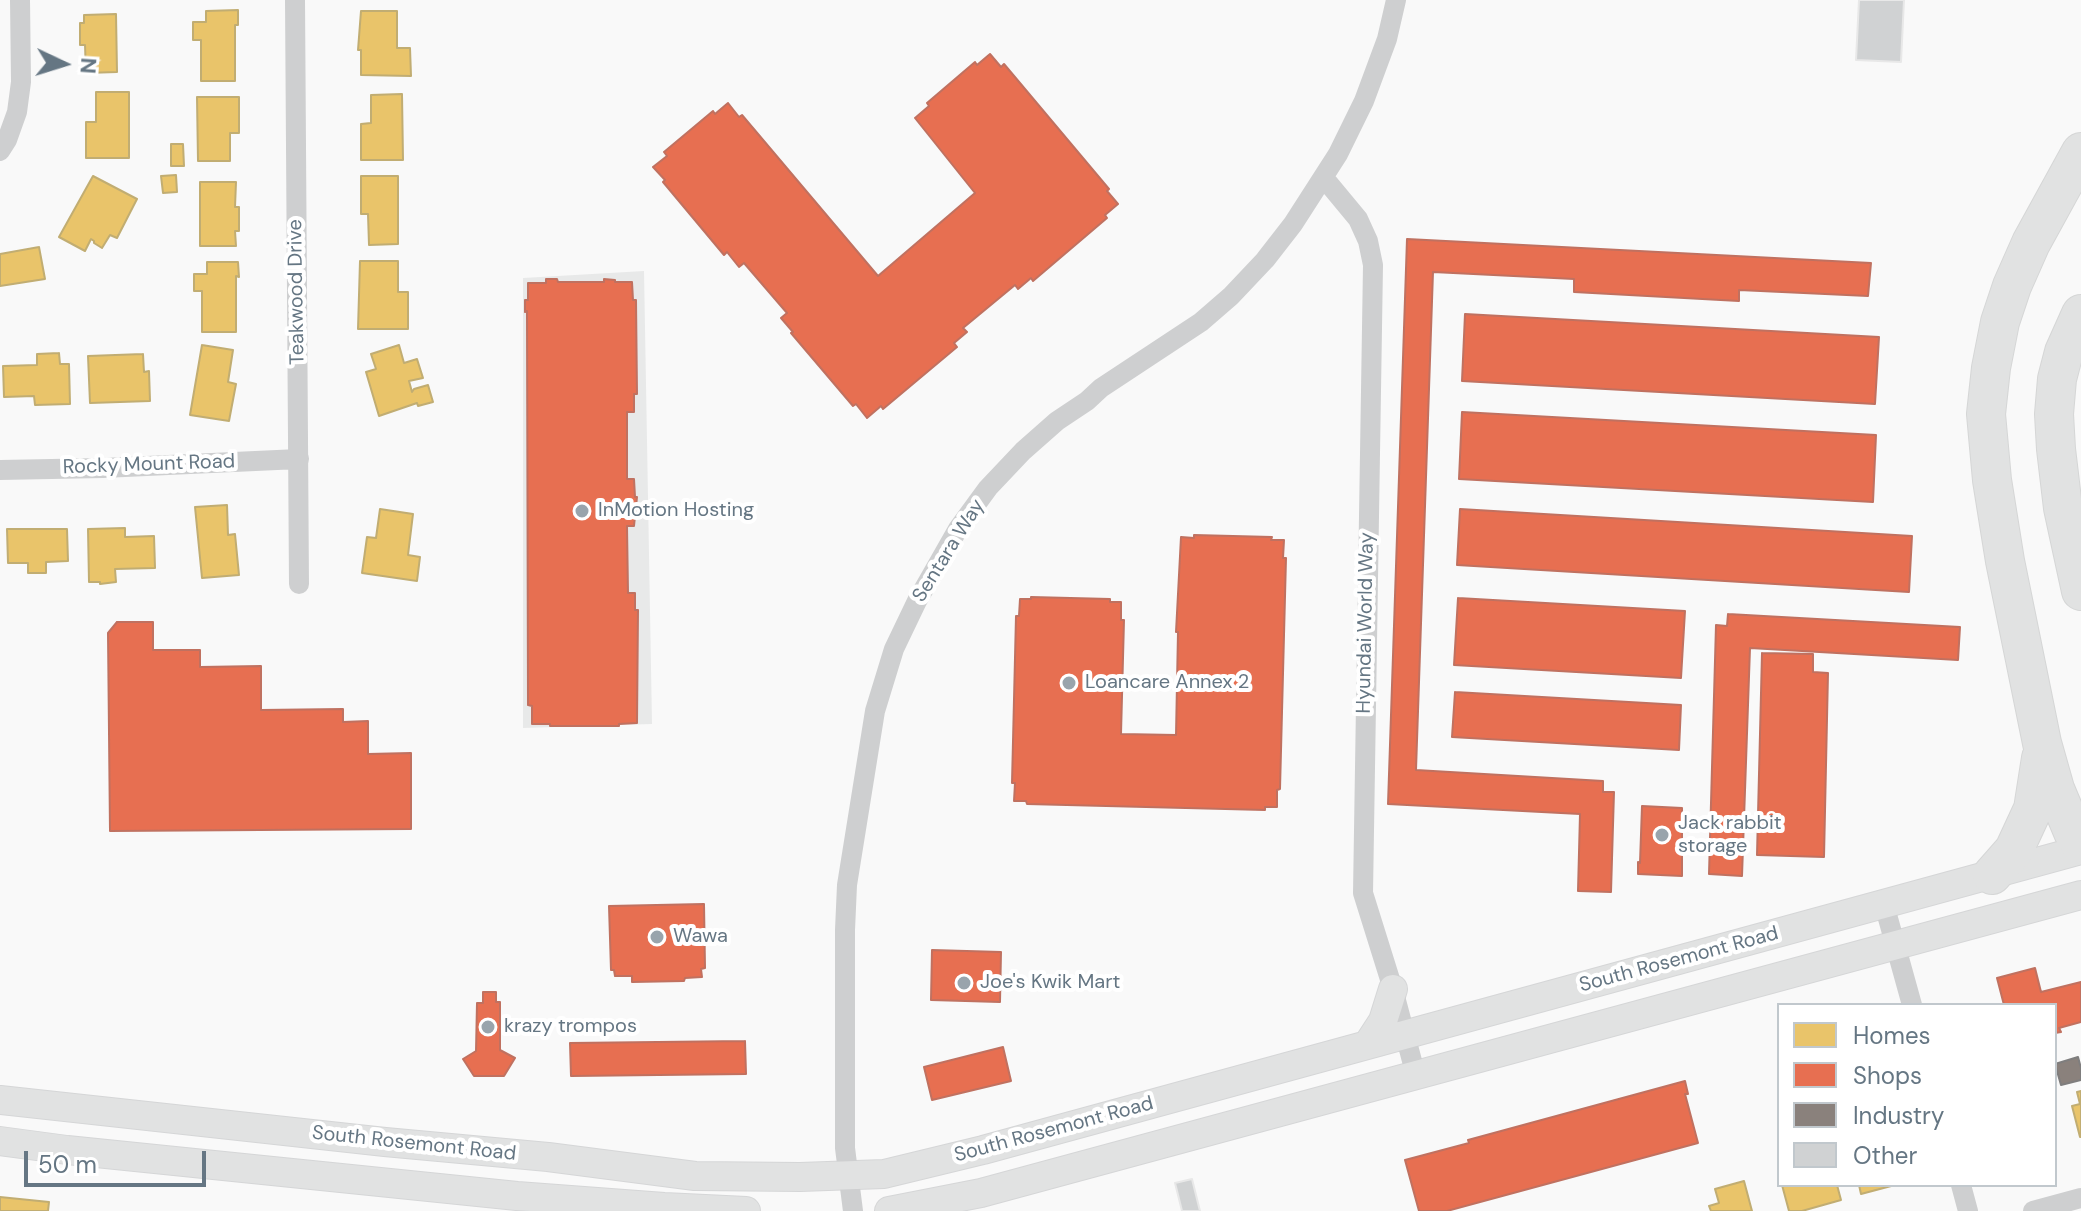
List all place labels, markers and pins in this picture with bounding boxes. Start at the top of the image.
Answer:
place label: InMotion Hosting [598,499,754,523]
marker: InMotion Hosting [573,502,591,520]
place label: Loancare Annex 2 [1085,671,1249,695]
marker: Loancare Annex 2 [1060,674,1078,692]
place label: Jack rabbit storage [1678,812,1782,859]
marker: Jack rabbit storage [1653,826,1671,844]
place label: Wawa [673,925,728,949]
marker: Wawa [648,928,666,946]
place label: Joe's Kwik Mart [980,971,1120,995]
marker: Joe's Kwik Mart [955,974,973,992]
place label: krazy trompos [504,1015,637,1039]
marker: krazy trompos [479,1018,497,1036]

